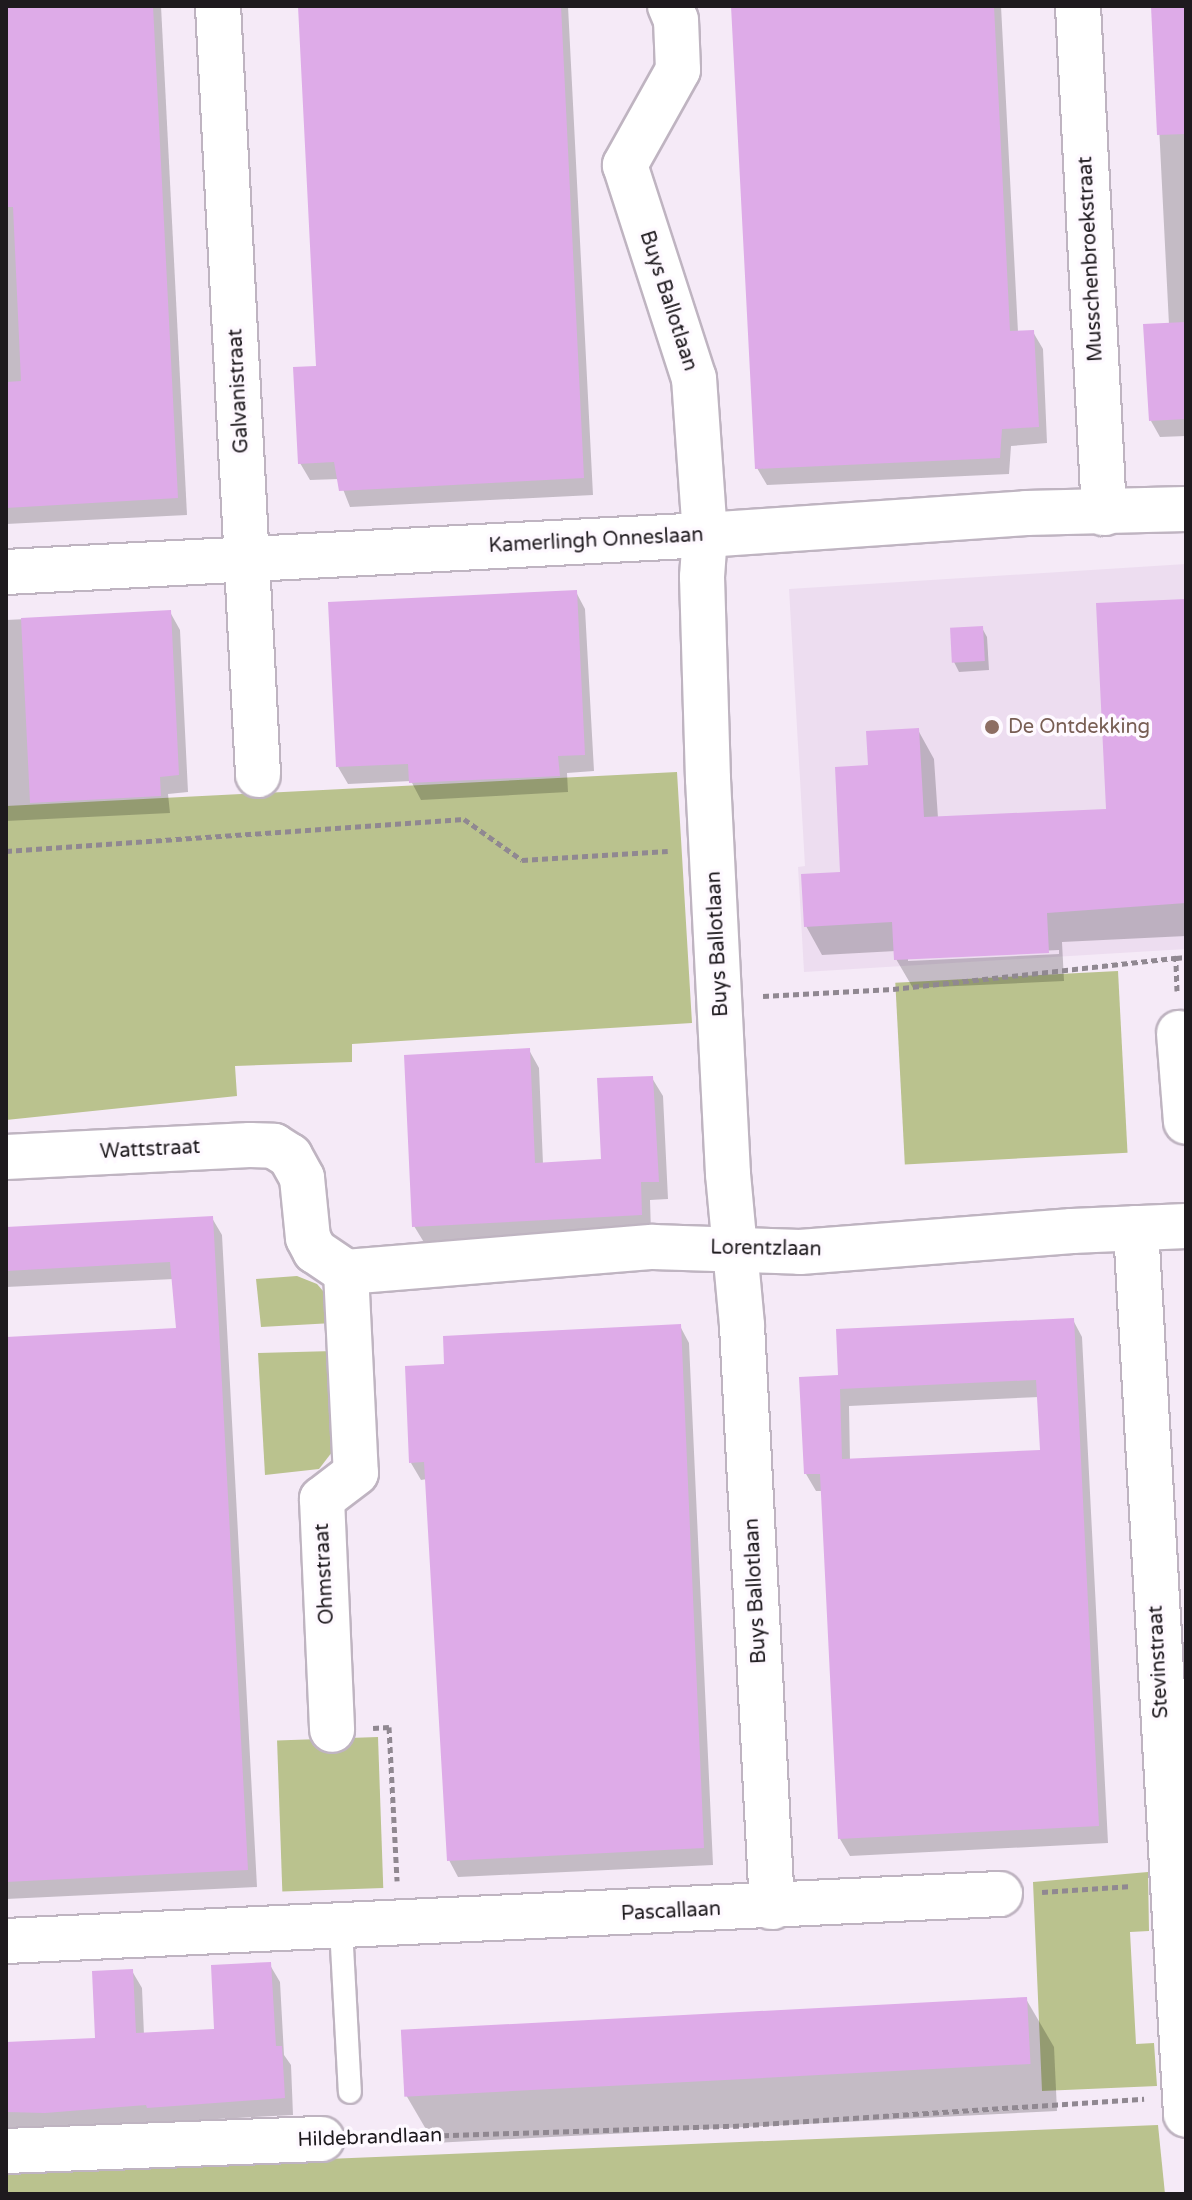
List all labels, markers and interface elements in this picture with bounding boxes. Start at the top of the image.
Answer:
street label: Musschenbroekstraat [1074,156,1108,362]
street label: Buys Ballotlaan [634,228,702,374]
street label: Galvanistraat [224,328,254,454]
street label: Kamerlingh Onneslaan [488,523,704,559]
place label: De Ontdekking [1008,715,1150,739]
marker: De Ontdekking [983,718,1001,736]
street label: Buys Ballotlaan [702,871,734,1017]
street label: Wattstraat [99,1135,201,1165]
street label: Lorentzlaan [710,1236,822,1262]
street label: Buys Ballotlaan [740,1518,772,1664]
street label: Ohmstraat [310,1523,340,1625]
street label: Stevinstraat [1144,1605,1174,1719]
street label: Pascallaan [620,1897,722,1927]
street label: Hildebrandlaan [297,2123,443,2153]

